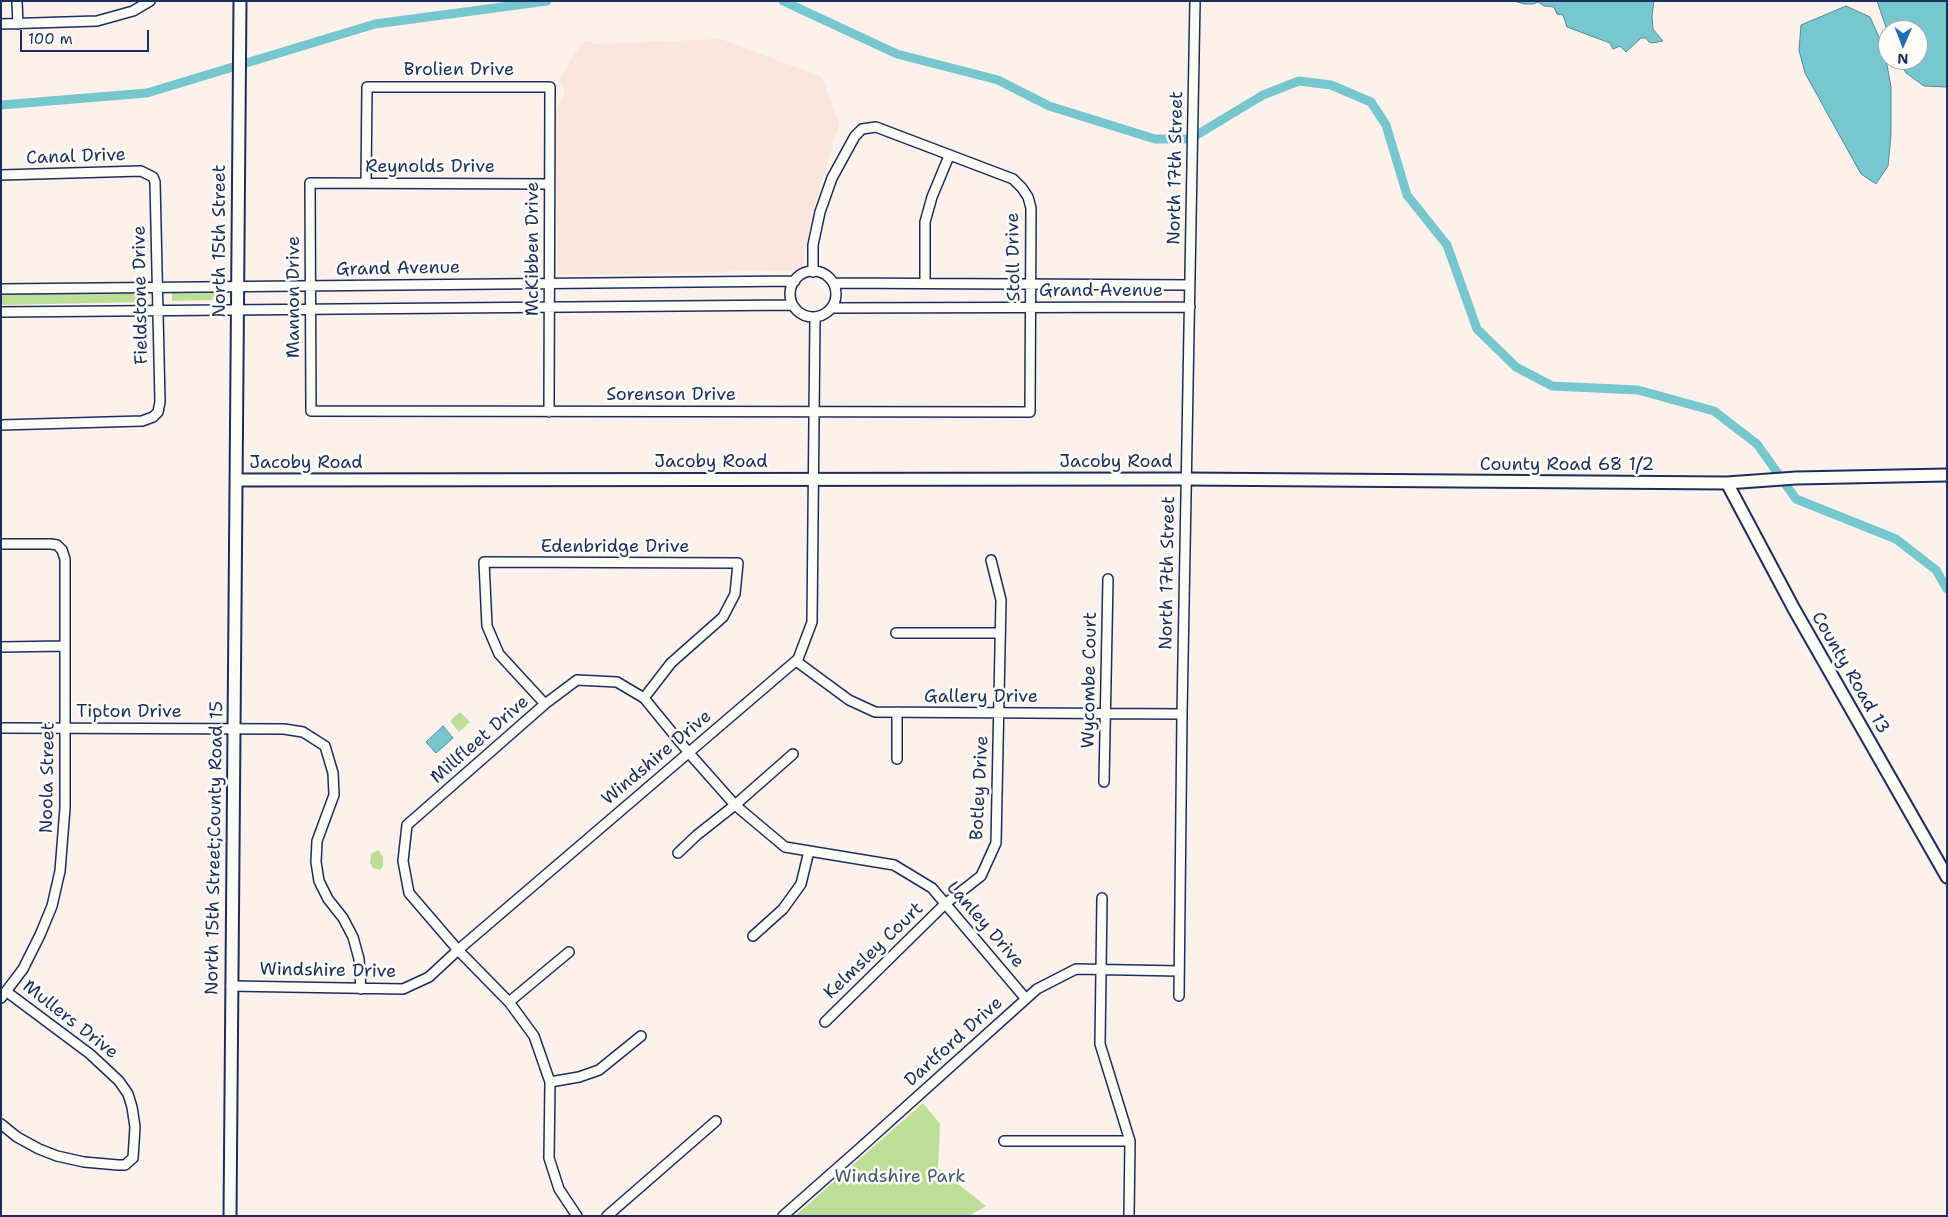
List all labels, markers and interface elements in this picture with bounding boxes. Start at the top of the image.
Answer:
scale bar [22,20,151,52]
north arrow [1878,20,1928,70]
text: 100 m [28,29,73,49]
text: N [1897,50,1908,68]
street label: Brolien Drive [404,59,514,81]
street label: North 17th Street [1164,91,1188,245]
street label: Canal Drive [26,144,126,170]
street label: Reynolds Drive [365,156,495,178]
street label: North 15th Street [209,164,231,318]
street label: McKibben Drive [522,182,544,316]
street label: Stoll Drive [1002,212,1026,302]
street label: Fieldstone Drive [129,225,153,365]
street label: Mannon Drive [283,236,305,358]
street label: Grand Avenue [336,257,460,281]
street label: Grand Avenue [1039,280,1163,302]
street label: Sorenson Drive [606,384,736,406]
street label: Jacoby Road [654,451,768,473]
street label: Jacoby Road [1059,451,1173,473]
street label: Jacoby Road [249,452,363,474]
street label: County Road 68 1/2 [1480,454,1654,476]
street label: North 17th Street [1156,496,1180,650]
street label: Edenbridge Drive [541,536,689,558]
street label: County Road 13 [1806,608,1894,738]
street label: Wycombe Court [1078,612,1102,748]
street label: Gallery Drive [924,686,1038,708]
street label: Millfleet Drive [426,691,534,789]
street label: Tipton Drive [76,701,182,723]
street label: North 15th Street;County Road 15 [202,701,228,995]
street label: Windshire Drive [598,706,716,810]
street label: Noola Street [36,722,60,834]
street label: Botley Drive [966,735,994,841]
street label: Lanley Drive [941,877,1029,973]
street label: Kelmsley Court [820,898,928,1004]
street label: Windshire Drive [259,959,397,983]
street label: Mullers Drive [18,976,122,1064]
street label: Dartford Drive [901,992,1007,1092]
park label: Windshire Park [834,1166,966,1188]

